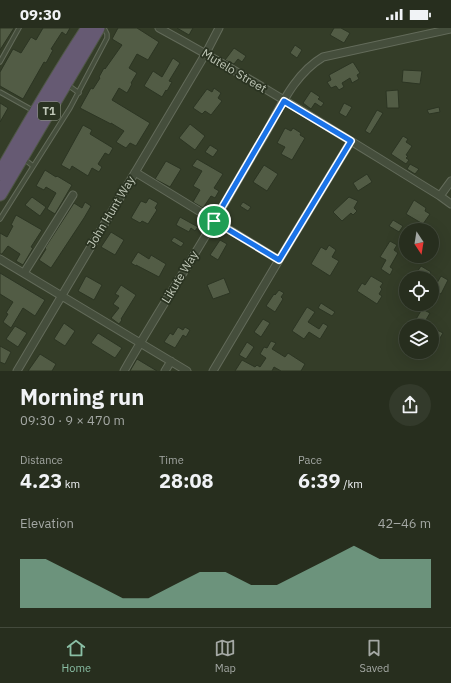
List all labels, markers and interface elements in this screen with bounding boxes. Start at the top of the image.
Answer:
text: 09:30 [20,5,61,24]
street label: Mutelo Street [199,45,269,96]
road number: T1 [38,102,60,120]
street label: John Hunt Way [83,173,138,250]
pin [197,204,231,238]
icon: arrive [203,210,225,232]
north arrow [399,223,439,263]
map controls [399,223,439,359]
street label: Likute Way [158,248,201,306]
button: locate [399,271,439,311]
button: layers [399,319,439,359]
text: Morning run [20,382,144,411]
button: share [389,384,431,426]
text: 09:30 · 9 × 470 m [20,412,125,429]
text: Distance [20,453,63,467]
text: Time [159,453,184,467]
text: Pace [298,453,322,467]
text: 4.23 [20,467,62,494]
text: 28:08 [159,467,214,494]
text: 6:39 [298,467,341,494]
text: km [62,477,80,491]
text: /km [341,477,363,491]
text: Elevation [20,515,74,532]
text: 42–46 m [378,515,431,532]
tab: Home [62,637,91,675]
tab: Map [214,637,236,675]
tab: Saved [359,637,389,675]

